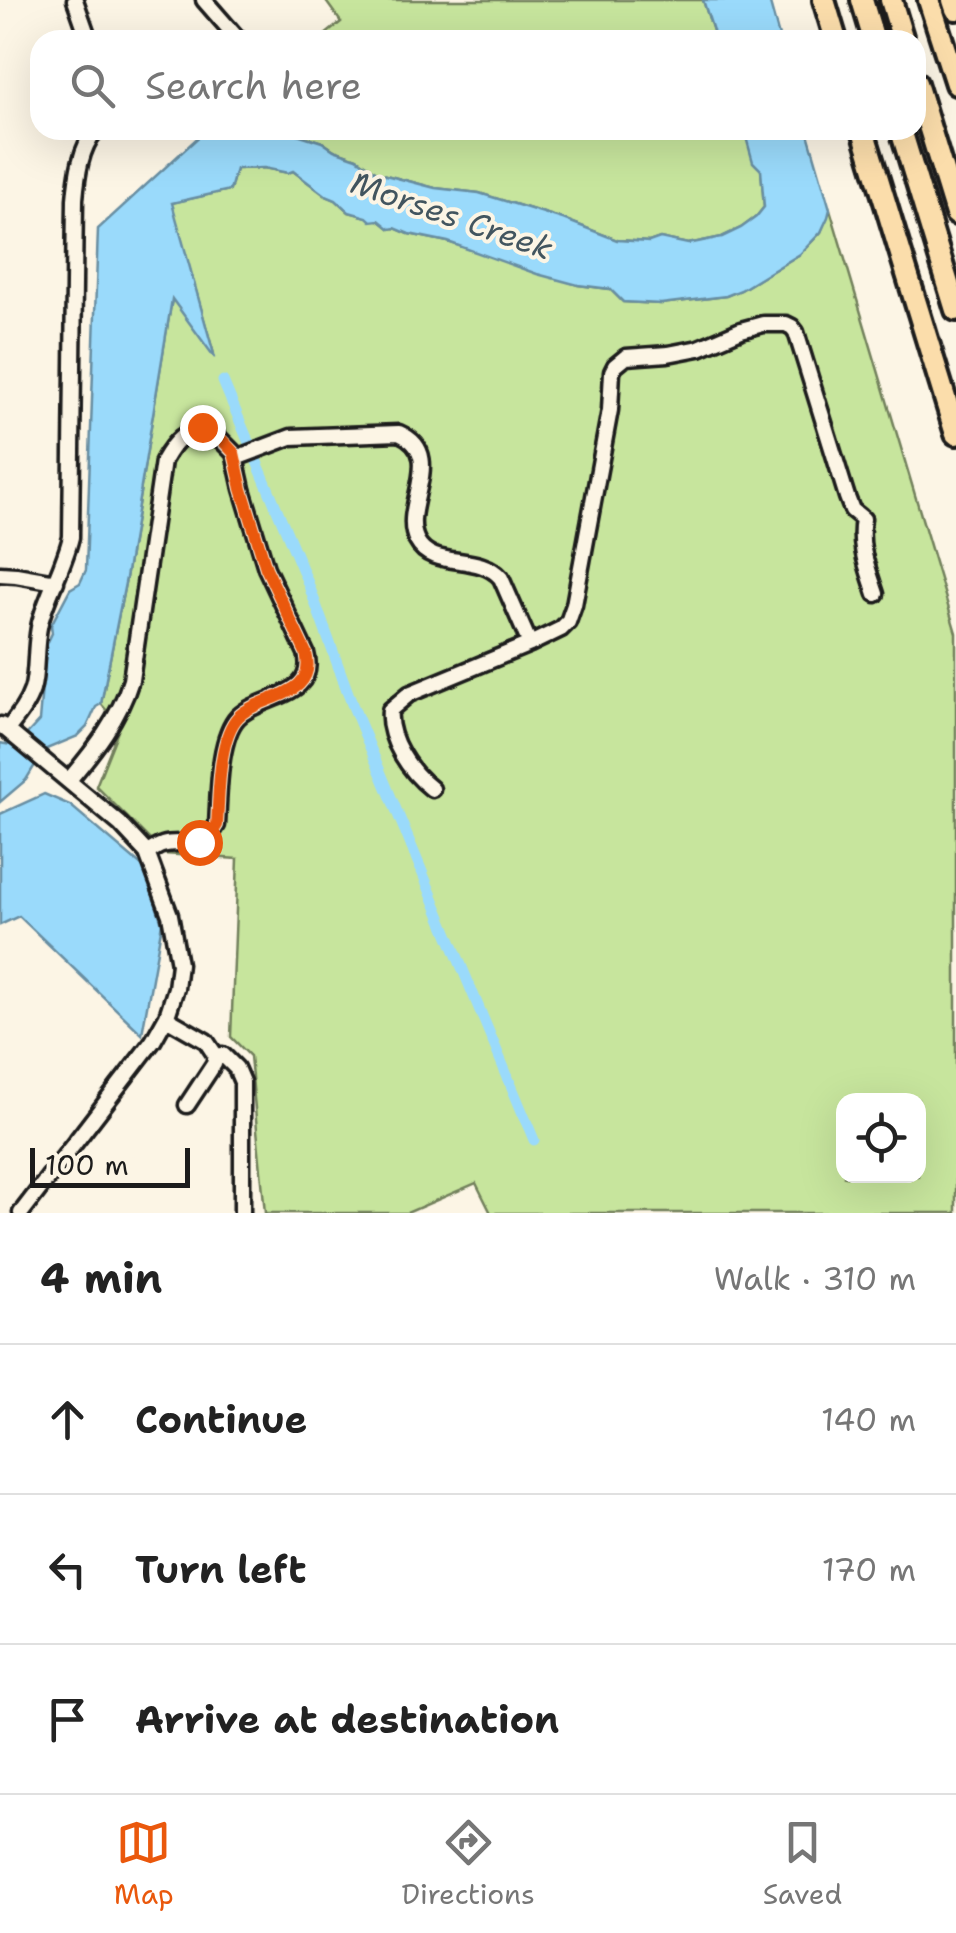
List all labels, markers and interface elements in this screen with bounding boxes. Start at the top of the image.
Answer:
search box [30,30,926,140]
icon: search [65,58,120,113]
text: Search here [145,60,362,111]
water label: Morses Creek [345,160,559,270]
route end [180,405,226,451]
route start [177,820,223,866]
map controls [836,1093,926,1183]
button: locate [836,1093,926,1183]
scale bar [30,1143,190,1188]
text: 100 m [45,1146,129,1184]
text: 4 min [40,1250,162,1306]
text: Walk · 310 m [714,1257,916,1300]
icon: ahead [40,1392,95,1447]
text: Continue [135,1394,307,1445]
text: 140 m [821,1398,916,1441]
icon: left [40,1542,95,1597]
text: Turn left [135,1544,307,1595]
text: 170 m [822,1548,916,1591]
icon: arrive [40,1692,95,1747]
text: Arrive at destination [135,1694,559,1745]
tab: Map [114,1815,174,1913]
tab: Directions [401,1815,535,1913]
tab: Saved [763,1815,842,1913]

